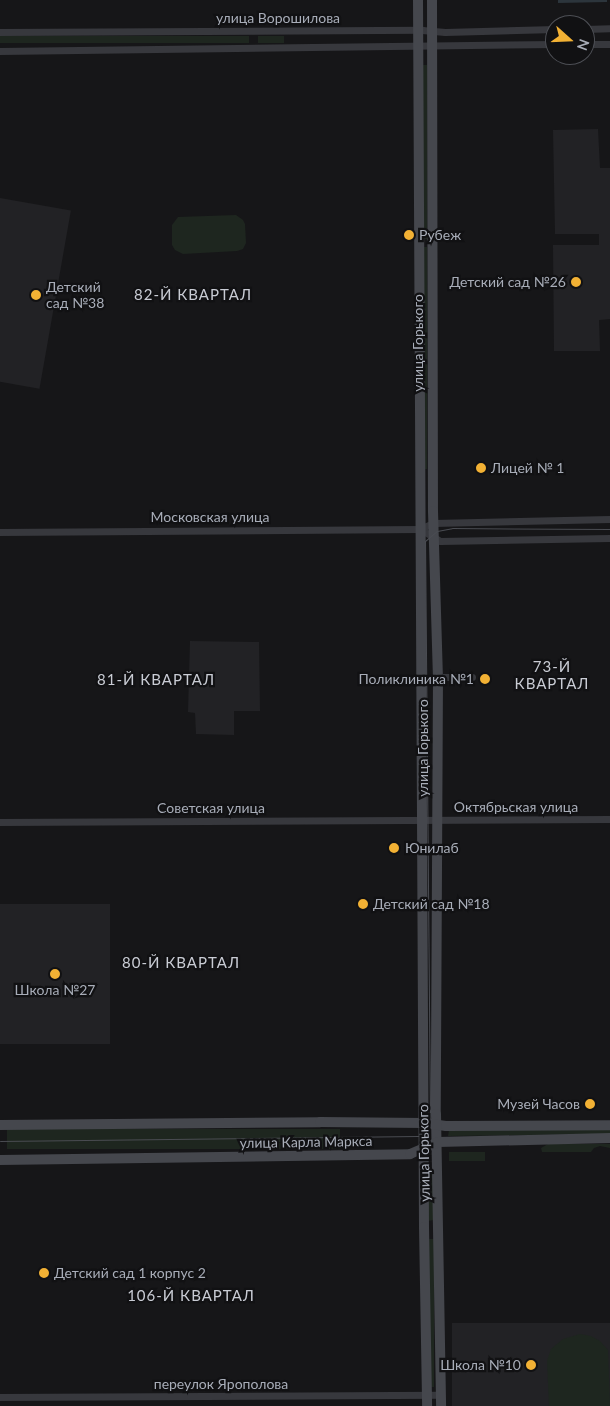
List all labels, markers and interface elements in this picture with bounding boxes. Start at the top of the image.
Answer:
street label: улица Ворошилова [216,10,340,26]
north arrow [545,15,595,65]
text: N [574,37,593,53]
place label: Рубеж [419,227,461,243]
marker: Рубеж [403,229,415,241]
place label: Детский сад №26 [449,274,566,290]
marker: Детский сад №26 [570,276,582,288]
place label: Детский сад №38 [46,279,104,312]
district label: 82-Й КВАРТАЛ [132,286,254,304]
marker: Детский сад №38 [30,289,42,301]
street label: улица Горького [410,294,426,392]
place label: Лицей № 1 [491,460,564,476]
marker: Лицей № 1 [475,462,487,474]
street label: Московская улица [151,509,269,525]
district label: 73-Й КВАРТАЛ [514,657,590,692]
district label: 81-Й КВАРТАЛ [95,671,217,689]
place label: Поликлиника №1 [358,671,474,687]
marker: Поликлиника №1 [478,672,492,686]
street label: улица Горького [415,699,431,797]
street label: Октябрьская улица [454,799,578,815]
street label: Советская улица [157,800,265,816]
place label: Юнилаб [405,840,459,856]
marker: Юнилаб [387,841,401,855]
place label: Детский сад №18 [373,896,490,912]
marker: Детский сад №18 [357,898,369,910]
district label: 80-Й КВАРТАЛ [120,954,242,972]
marker: Школа №27 [49,968,61,980]
place label: Школа №27 [15,982,95,998]
place label: Музей Часов [497,1096,580,1112]
marker: Музей Часов [584,1098,596,1110]
street label: улица Горького [415,1104,433,1202]
street label: улица Карла Маркса [240,1132,372,1152]
place label: Детский сад 1 корпус 2 [54,1265,206,1281]
marker: Детский сад 1 корпус 2 [38,1267,50,1279]
district label: 106-Й КВАРТАЛ [126,1287,256,1305]
place label: Школа №10 [440,1357,521,1373]
marker: Школа №10 [525,1359,537,1371]
street label: переулок Ярополова [154,1376,288,1392]

